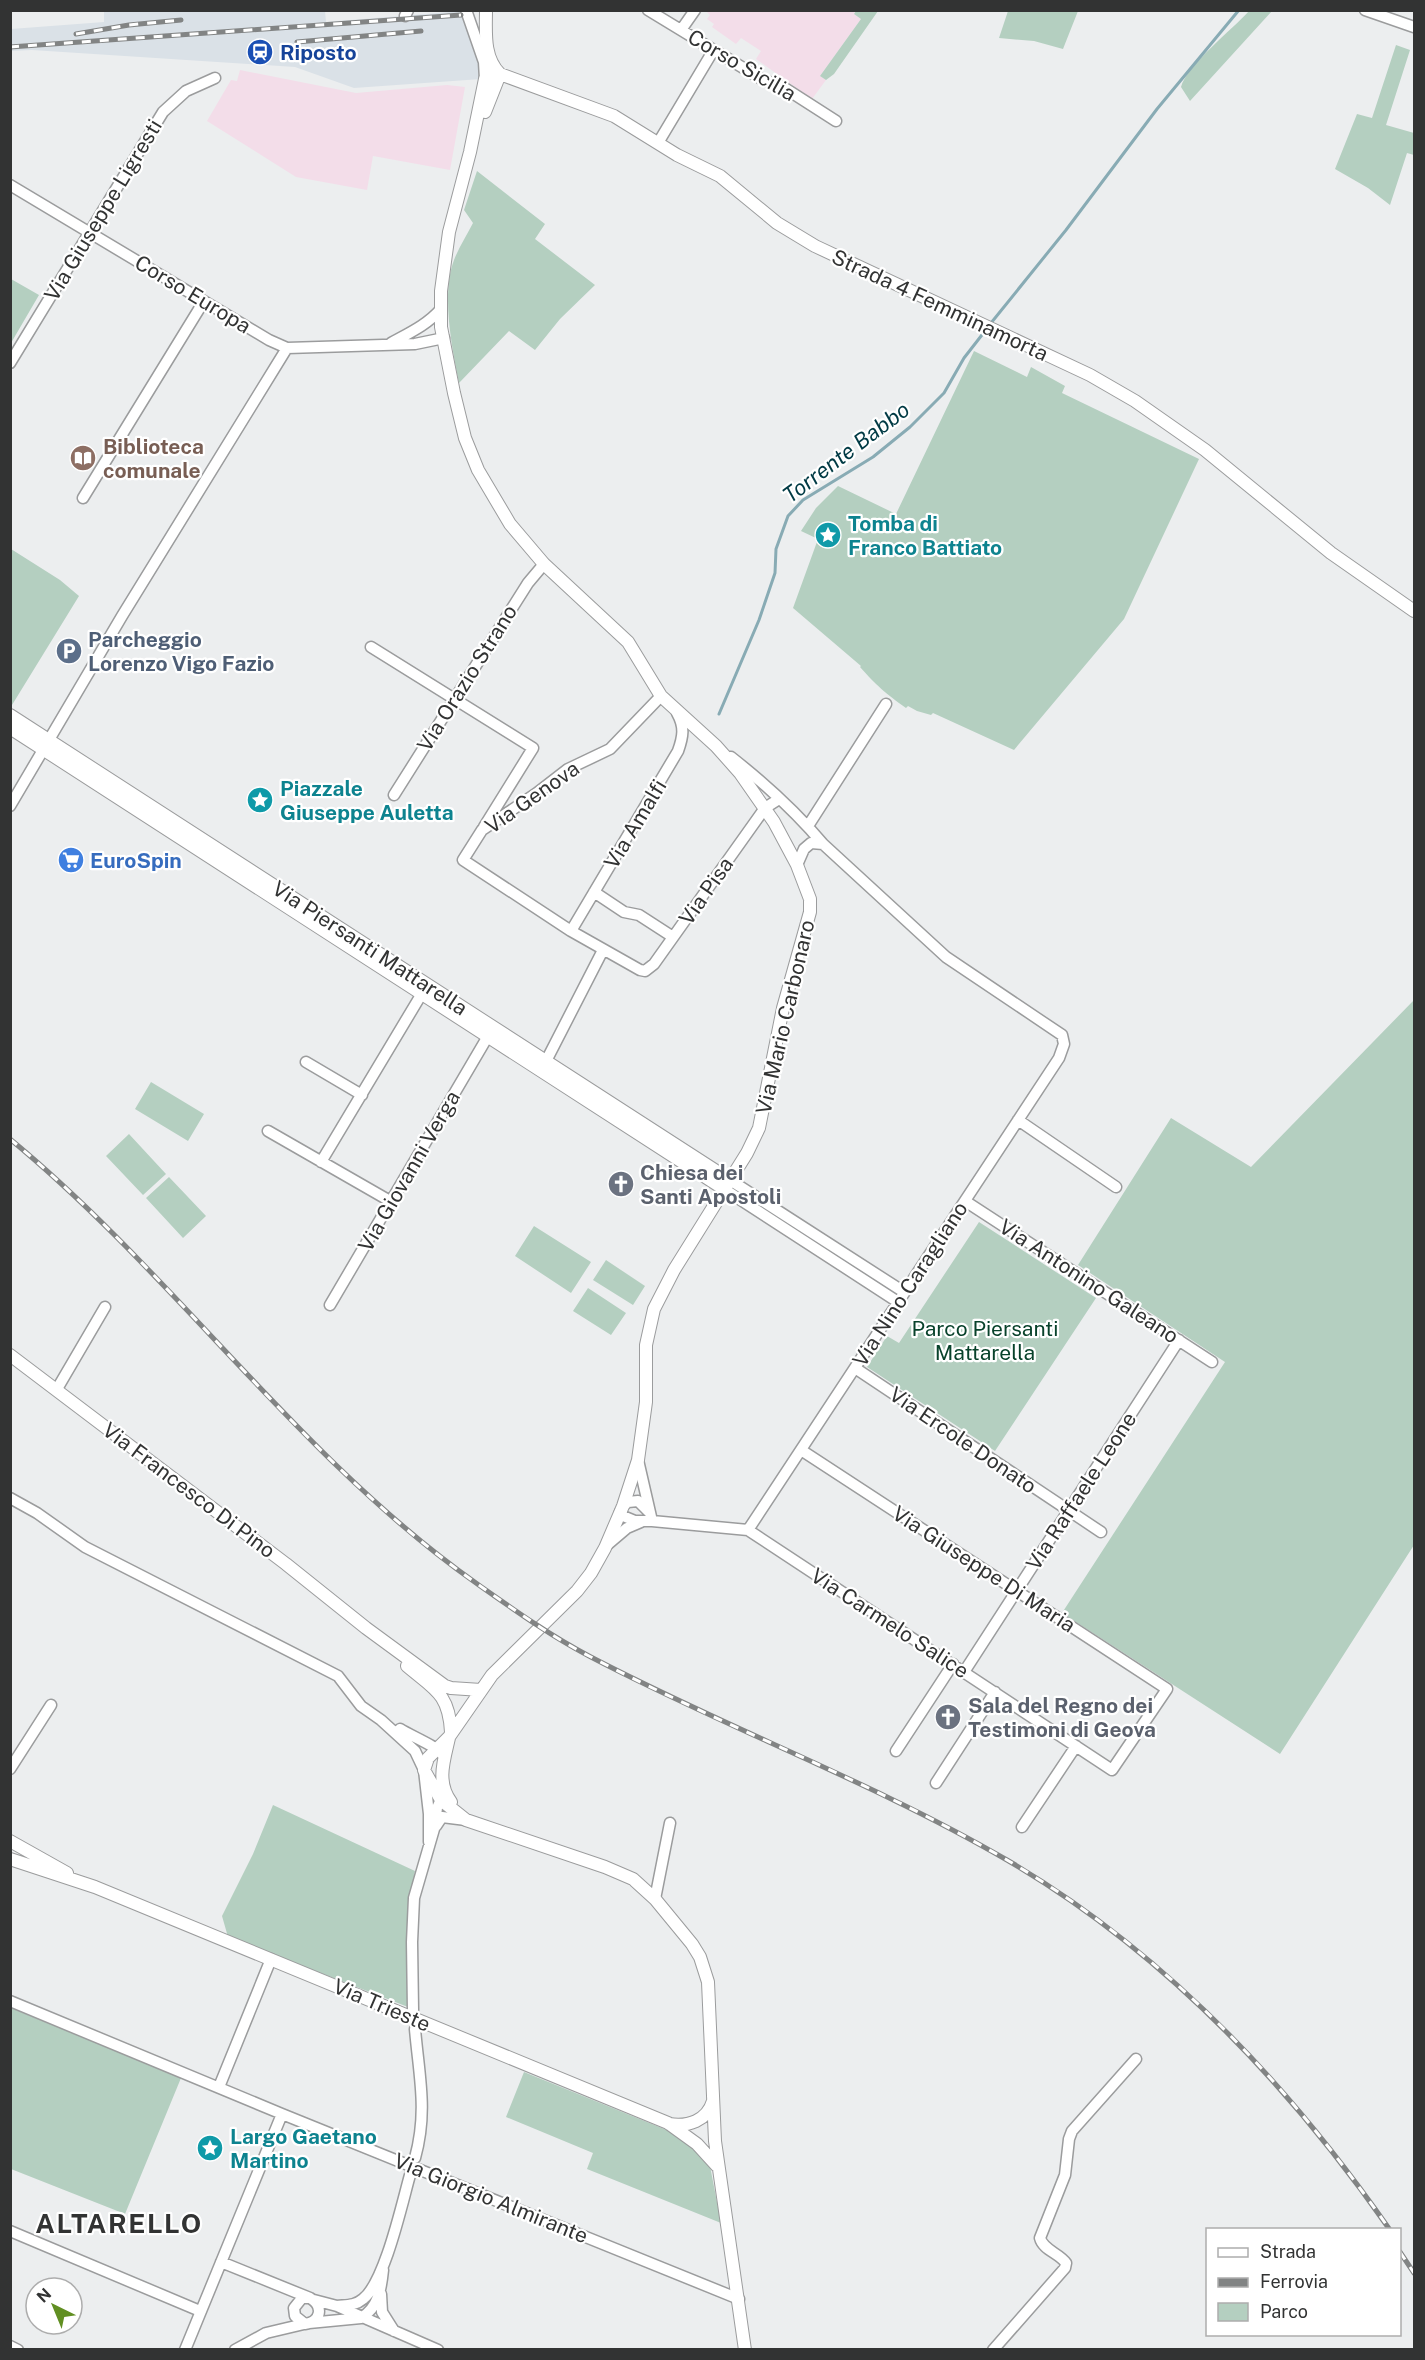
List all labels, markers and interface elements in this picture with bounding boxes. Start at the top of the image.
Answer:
street label: Corso Sicilia [683,24,801,106]
station icon: Riposto [245,37,275,67]
place label: Riposto [280,40,357,65]
street label: Via Giuseppe Ligresti [39,115,167,305]
street label: Strada 4 Femminamorta [828,244,1052,366]
street label: Corso Europa [130,250,256,338]
water label: Torrente Babbo [778,396,914,508]
place label: Biblioteca comunale [103,434,204,483]
library icon: Biblioteca comunale [68,443,98,473]
place label: Tomba di Franco Battiato [848,511,1002,560]
place icon: Tomba di Franco Battiato [813,520,843,550]
street label: Via Orazio Strano [412,600,522,756]
place label: Parcheggio Lorenzo Vigo Fazio [88,627,274,676]
parking icon: Parcheggio Lorenzo Vigo Fazio [54,636,84,666]
street label: Via Genova [480,755,584,839]
street label: Via Amalfi [599,775,671,873]
place label: Piazzale Giuseppe Auletta [280,776,454,825]
place icon: Piazzale Giuseppe Auletta [245,785,275,815]
supermarket icon: EuroSpin [56,845,86,875]
place label: EuroSpin [90,848,182,873]
street label: Via Pisa [674,852,738,930]
street label: Via Piersanti Mattarella [268,876,472,1020]
street label: Via Mario Carbonaro [750,917,820,1117]
street label: Via Giovanni Verga [353,1086,465,1256]
place label: Chiesa dei Santi Apostoli [640,1160,781,1209]
church icon: Chiesa dei Santi Apostoli [606,1169,636,1199]
street label: Via Nino Caragliano [847,1197,973,1371]
street label: Via Antonino Galeano [995,1214,1183,1348]
park label: Parco Piersanti Mattarella [912,1316,1058,1365]
street label: Via Ercole Donato [885,1381,1041,1499]
street label: Via Raffaele Leone [1021,1407,1141,1575]
street label: Via Francesco Di Pino [98,1417,280,1563]
street label: Via Giuseppe Di Maria [888,1500,1080,1638]
street label: Via Carmelo Salice [806,1563,974,1683]
place label: Sala del Regno dei Testimoni di Geova [968,1693,1156,1742]
church icon: Sala del Regno dei Testimoni di Geova [933,1702,963,1732]
street label: Via Trieste [330,1973,434,2037]
place label: Largo Gaetano Martino [230,2124,377,2173]
place icon: Largo Gaetano Martino [195,2133,225,2163]
street label: Via Giorgio Almirante [390,2148,592,2248]
district label: ALTARELLO [35,2207,203,2239]
legend [1206,2228,1401,2336]
text: Strada [1260,2241,1316,2262]
text: Ferrovia [1260,2271,1328,2292]
north arrow [24,2276,84,2336]
text: N [33,2284,55,2307]
text: Parco [1260,2301,1308,2322]

